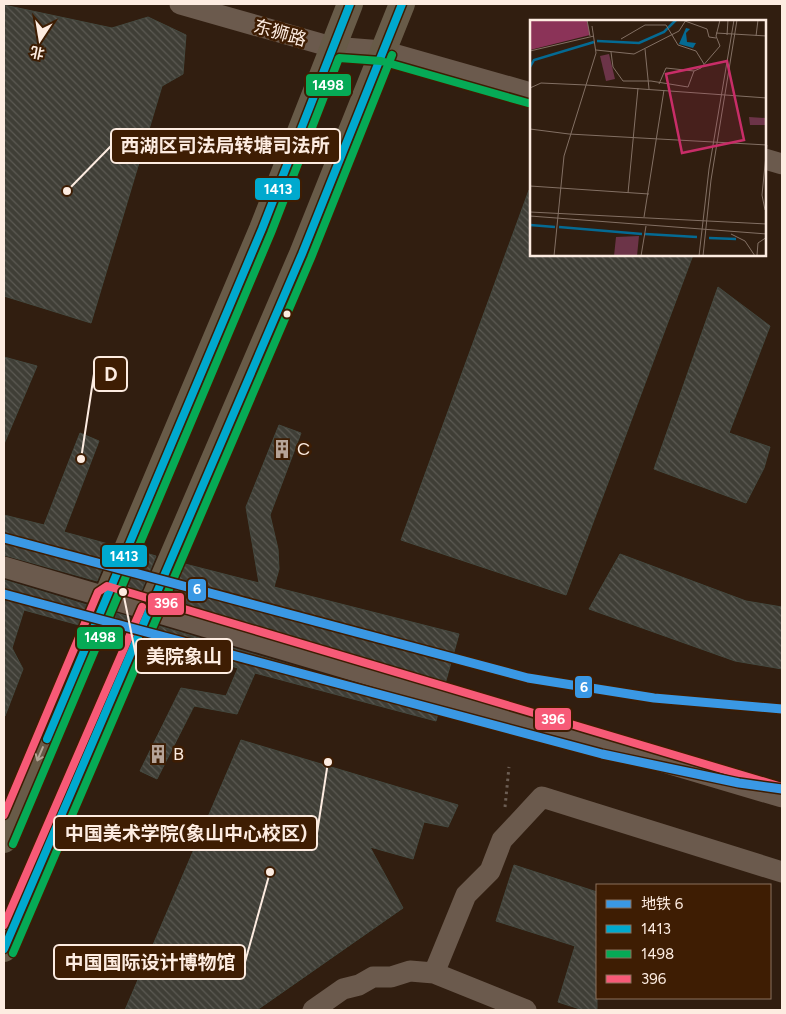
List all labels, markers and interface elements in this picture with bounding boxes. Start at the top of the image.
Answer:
north arrow [15,15,65,65]
street label: 东狮路 [251,15,309,51]
inset map [530,20,766,256]
text: 北 [29,42,46,62]
line badge: 1498 [305,73,352,97]
text: 1498 [312,77,344,94]
callout: 西湖区司法局转塘司法所 [111,129,340,163]
text: 西湖区司法局转塘司法所 [120,134,330,157]
line badge: 1413 [254,177,301,201]
text: 1413 [264,181,292,198]
unlabelled marker [282,309,292,319]
callout: D [94,357,127,391]
text: D [104,363,118,386]
building icon: C [271,438,293,460]
place label: C [297,438,310,460]
line badge: 1413 [101,544,148,568]
text: 1413 [110,548,138,565]
line badge: 6 [187,578,207,602]
text: 6 [193,581,201,598]
line badge: 396 [147,592,185,616]
text: 396 [154,595,178,612]
line badge: 1498 [76,626,124,650]
text: 1498 [84,629,116,646]
callout: 美院象山 [136,639,232,673]
text: 美院象山 [146,645,222,668]
line badge: 6 [574,675,593,699]
text: 6 [580,679,588,696]
line badge: 396 [534,707,572,731]
text: 396 [541,711,565,728]
building icon: B [147,743,169,765]
place label: B [173,743,184,765]
one-way arrow [35,746,45,761]
callout: 中国美术学院(象山中心校区) [54,816,317,850]
text: 中国美术学院(象山中心校区) [65,822,307,845]
legend [596,884,771,999]
text: 地铁 6 [641,895,684,913]
text: 1413 [641,920,671,938]
callout: 中国国际设计博物馆 [54,945,245,979]
text: 1498 [641,945,674,963]
text: 中国国际设计博物馆 [64,951,236,974]
text: 396 [641,970,667,988]

